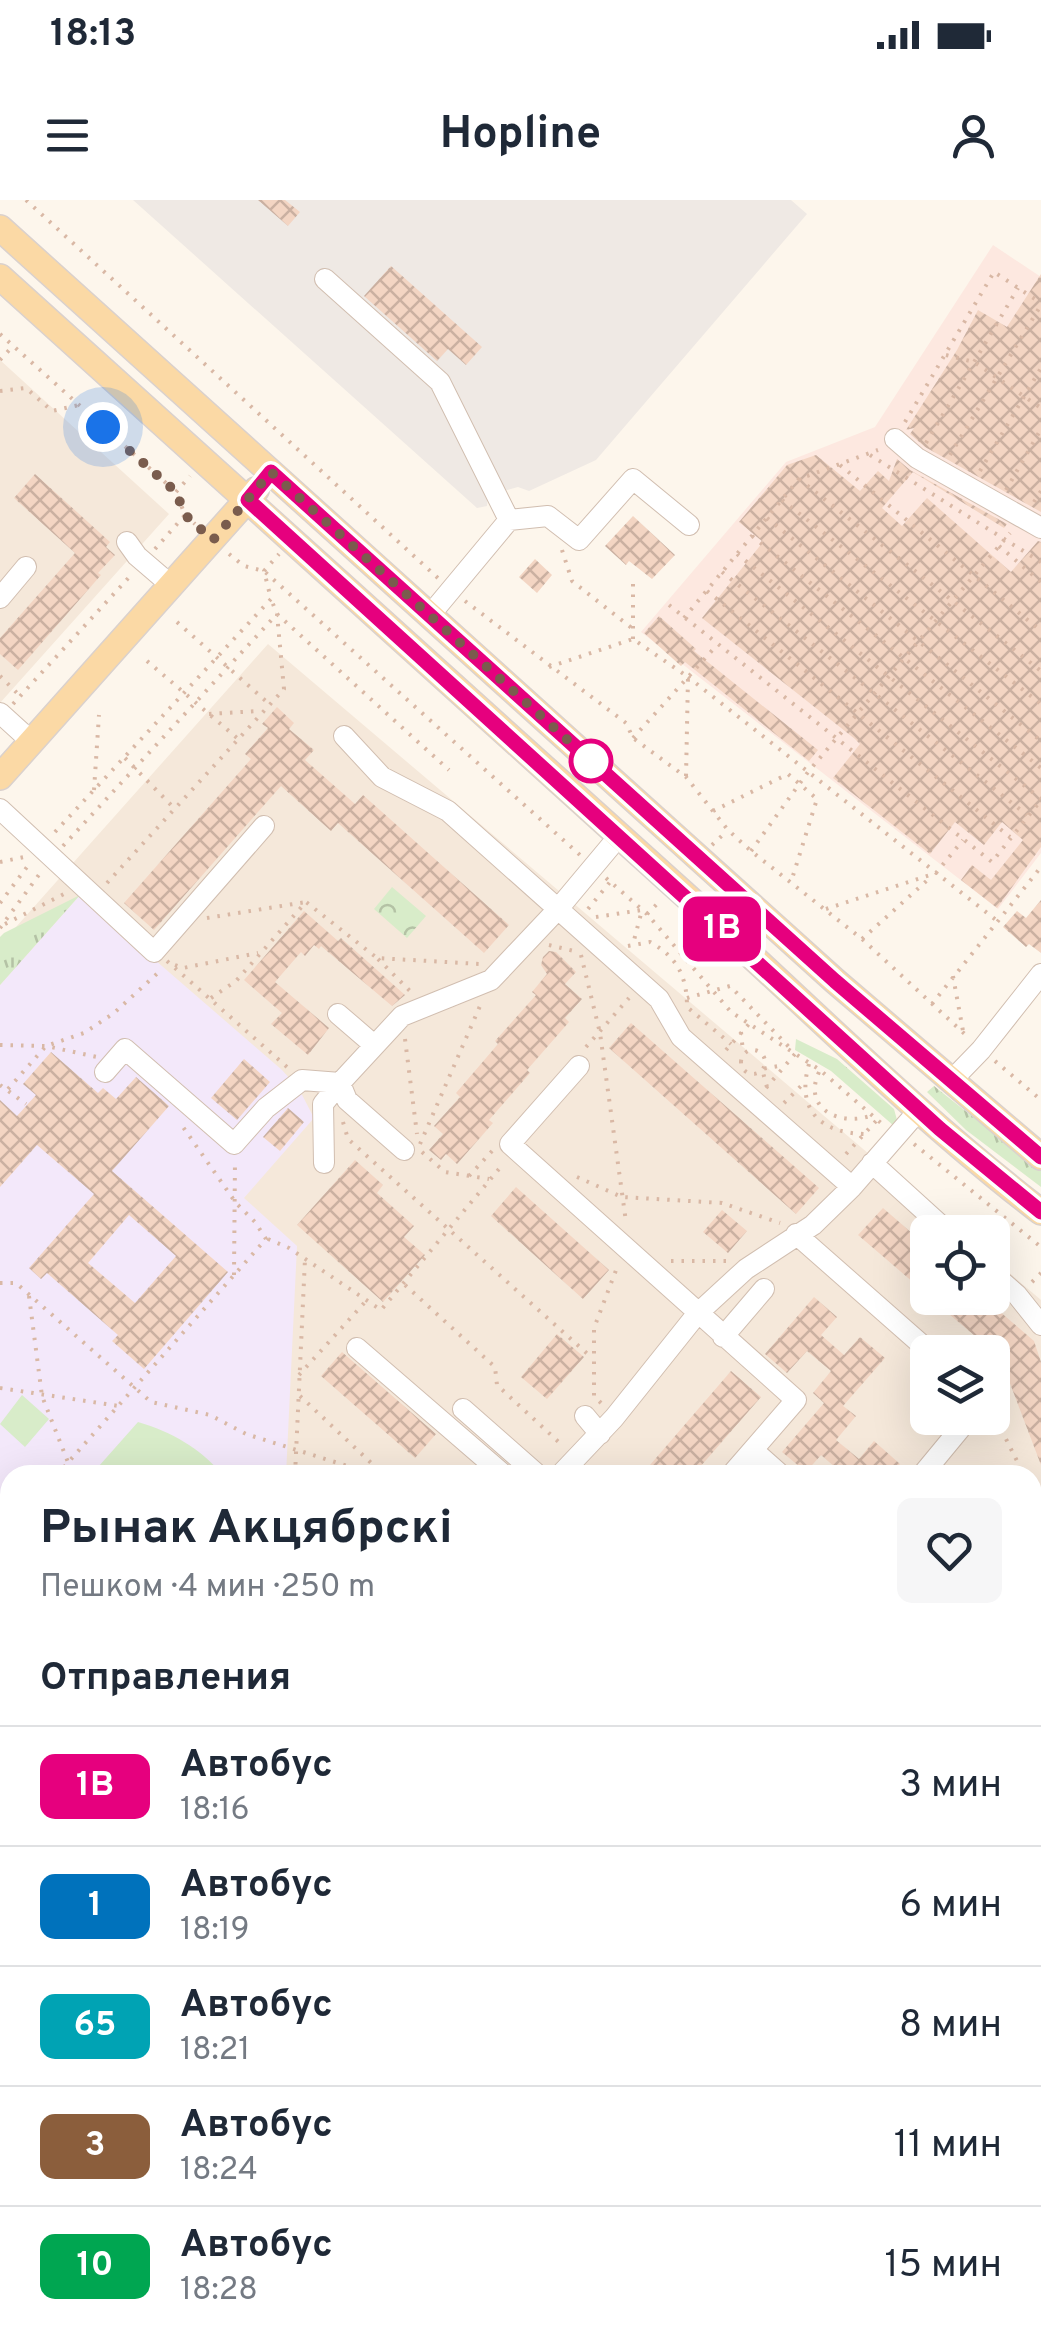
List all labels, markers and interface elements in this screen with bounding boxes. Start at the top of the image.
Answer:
text: 18:13 [50,11,136,60]
text: Hopline [440,107,601,164]
icon: menu [40,108,95,163]
icon: person [946,108,1001,163]
your location [78,402,128,452]
unlabelled marker [570,740,612,782]
line badge: 1В [677,896,767,962]
text: 1В [703,907,741,951]
map controls [910,1215,1010,1435]
button: locate [910,1215,1010,1315]
button: layers [910,1335,1010,1435]
button: heart [897,1498,1002,1603]
text: Рынак Акцябрскі [40,1500,453,1560]
text: Пешком · 4 мин · 250 m [40,1568,375,1608]
text: Отправления [40,1655,291,1704]
text: Автобус [180,1742,333,1791]
text: 3 мин [899,1762,1002,1811]
text: 1В [76,1764,114,1808]
text: 18:16 [180,1791,250,1831]
text: Автобус [180,1862,333,1911]
text: 6 мин [899,1882,1002,1931]
text: 1 [88,1884,102,1928]
text: 18:19 [180,1911,250,1951]
text: Автобус [180,1982,333,2031]
text: 8 мин [899,2002,1002,2051]
text: 65 [74,2004,116,2048]
text: 18:21 [180,2031,250,2071]
text: Автобус [180,2102,333,2151]
text: 11 мин [894,2122,1002,2171]
text: 3 [85,2124,105,2168]
text: 18:24 [180,2151,258,2191]
text: Автобус [180,2222,333,2271]
text: 15 мин [884,2242,1002,2291]
text: 10 [76,2244,114,2288]
text: 18:28 [180,2271,258,2311]

